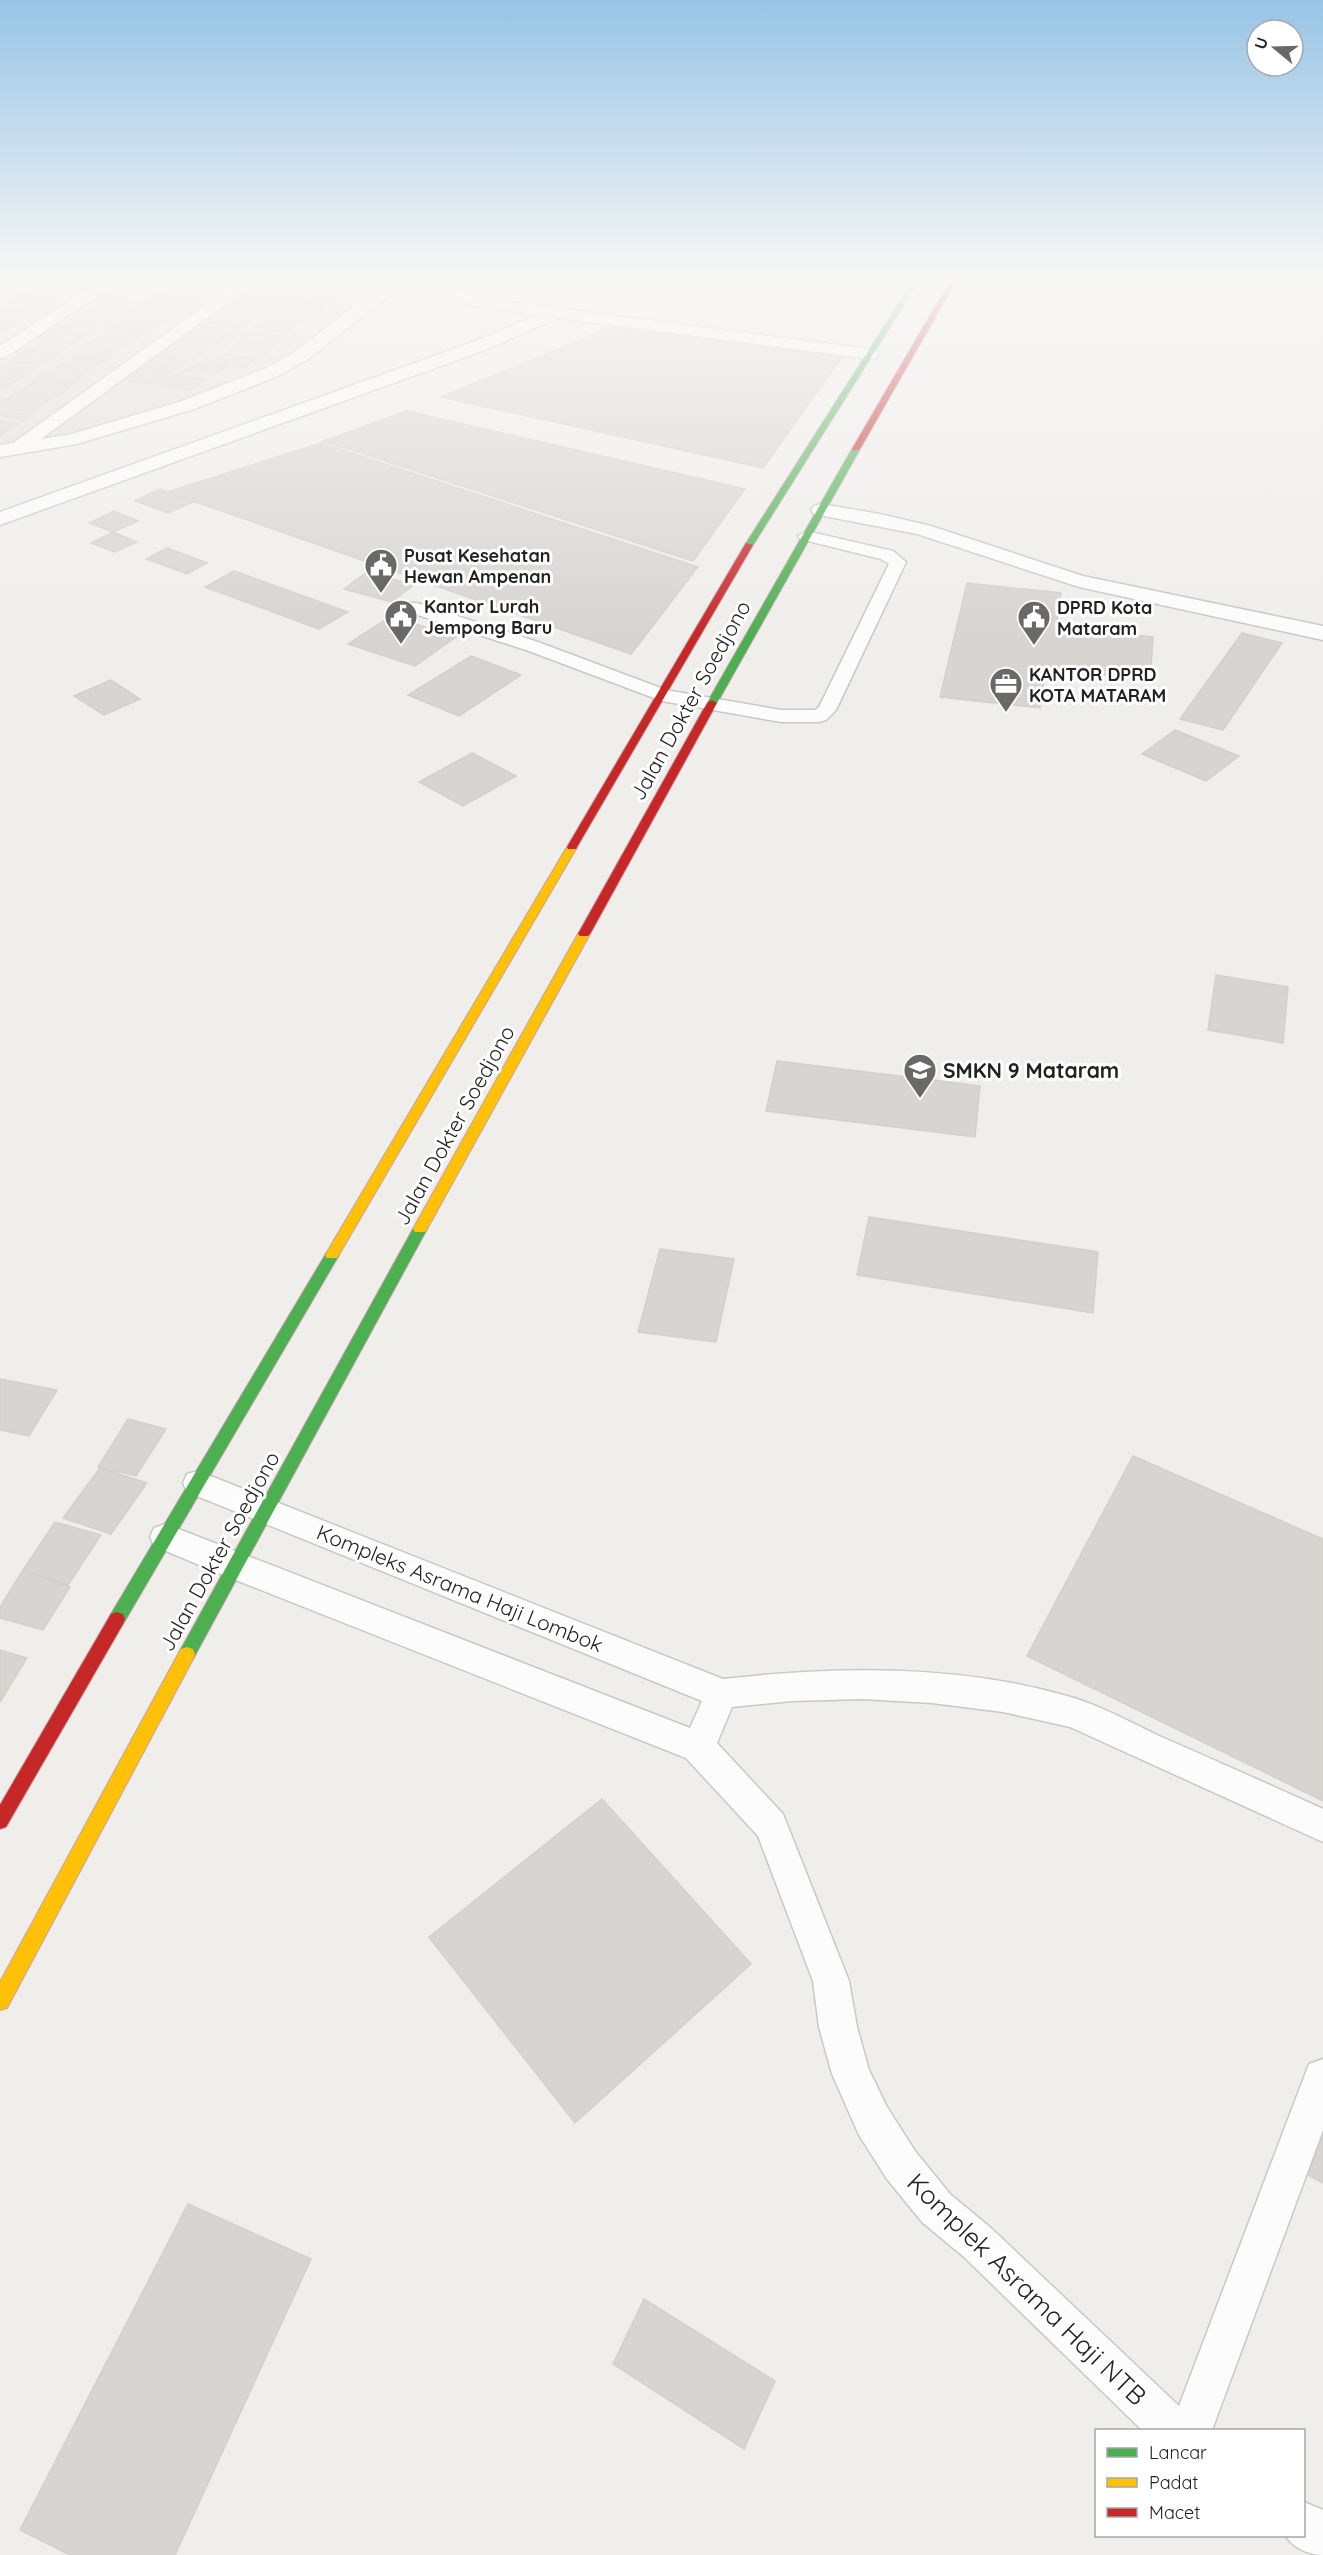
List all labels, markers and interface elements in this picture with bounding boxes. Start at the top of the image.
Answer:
north arrow [1245,18,1305,78]
text: U [1250,35,1272,52]
place label: Pusat Kesehatan Hewan Ampenan [404,544,551,588]
public building icon: Pusat Kesehatan Hewan Ampenan [363,547,399,594]
place label: Kantor Lurah Jempong Baru [424,595,552,639]
street label: Jalan Dokter Soedjono [624,596,756,804]
place label: DPRD Kota Mataram [1057,596,1152,640]
public building icon: Kantor Lurah Jempong Baru [383,598,419,645]
public building icon: DPRD Kota Mataram [1016,599,1052,646]
place label: KANTOR DPRD KOTA MATARAM [1029,663,1166,707]
office icon: KANTOR DPRD KOTA MATARAM [988,666,1024,713]
street label: Jalan Dokter Soedjono [388,1021,520,1229]
school or university icon: SMKN 9 Mataram [902,1052,938,1099]
place label: SMKN 9 Mataram [943,1057,1119,1083]
street label: Jalan Dokter Soedjono [153,1447,285,1655]
street label: Kompleks Asrama Haji Lombok [313,1519,607,1657]
street label: Komplek Asrama Haji NTB [900,2166,1154,2412]
legend [1095,2429,1305,2537]
text: Lancar [1149,2441,1207,2464]
text: Padat [1149,2471,1198,2494]
text: Macet [1149,2501,1200,2524]

